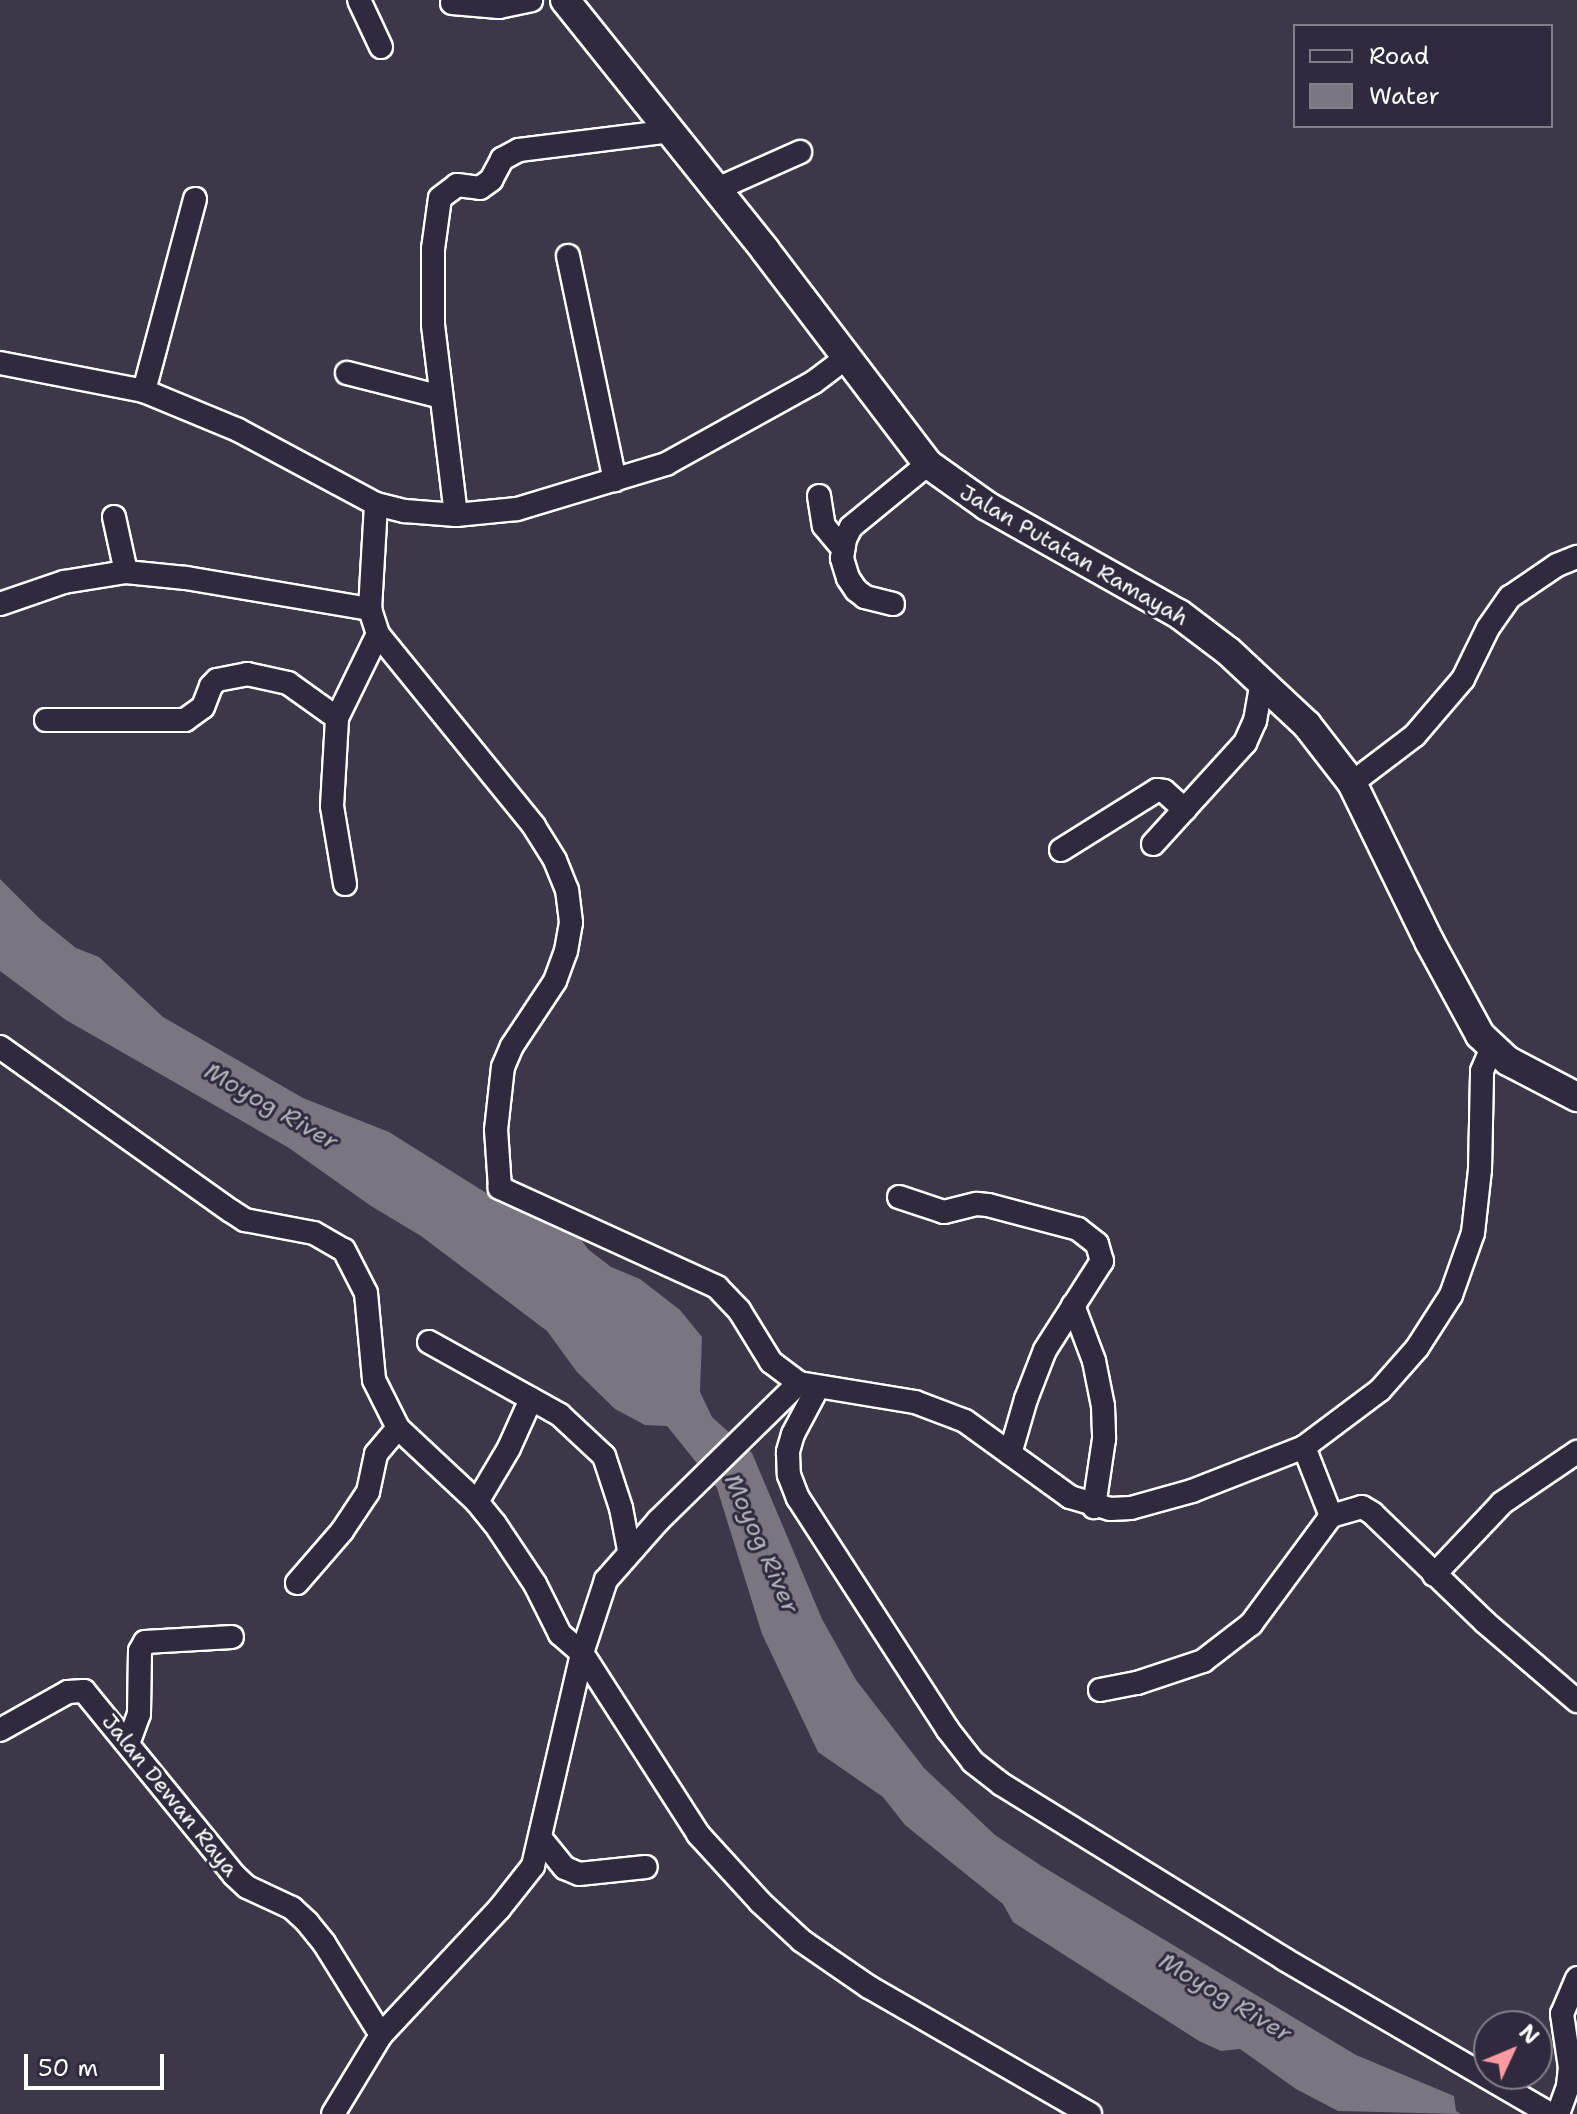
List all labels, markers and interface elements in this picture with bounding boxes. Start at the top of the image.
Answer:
legend [1293,24,1553,128]
text: Road [1369,40,1429,72]
text: Water [1369,80,1440,112]
street label: Jalan Putatan Ramayah [955,479,1193,631]
water label: Moyog River [199,1057,343,1157]
water label: Moyog River [717,1470,805,1618]
street label: Jalan Dewan Raya [96,1708,244,1882]
water label: Moyog River [1153,1947,1297,2049]
north arrow [1473,2010,1553,2090]
text: N [1513,2018,1546,2051]
scale bar [28,2038,168,2088]
text: 50 m [38,2052,98,2084]

